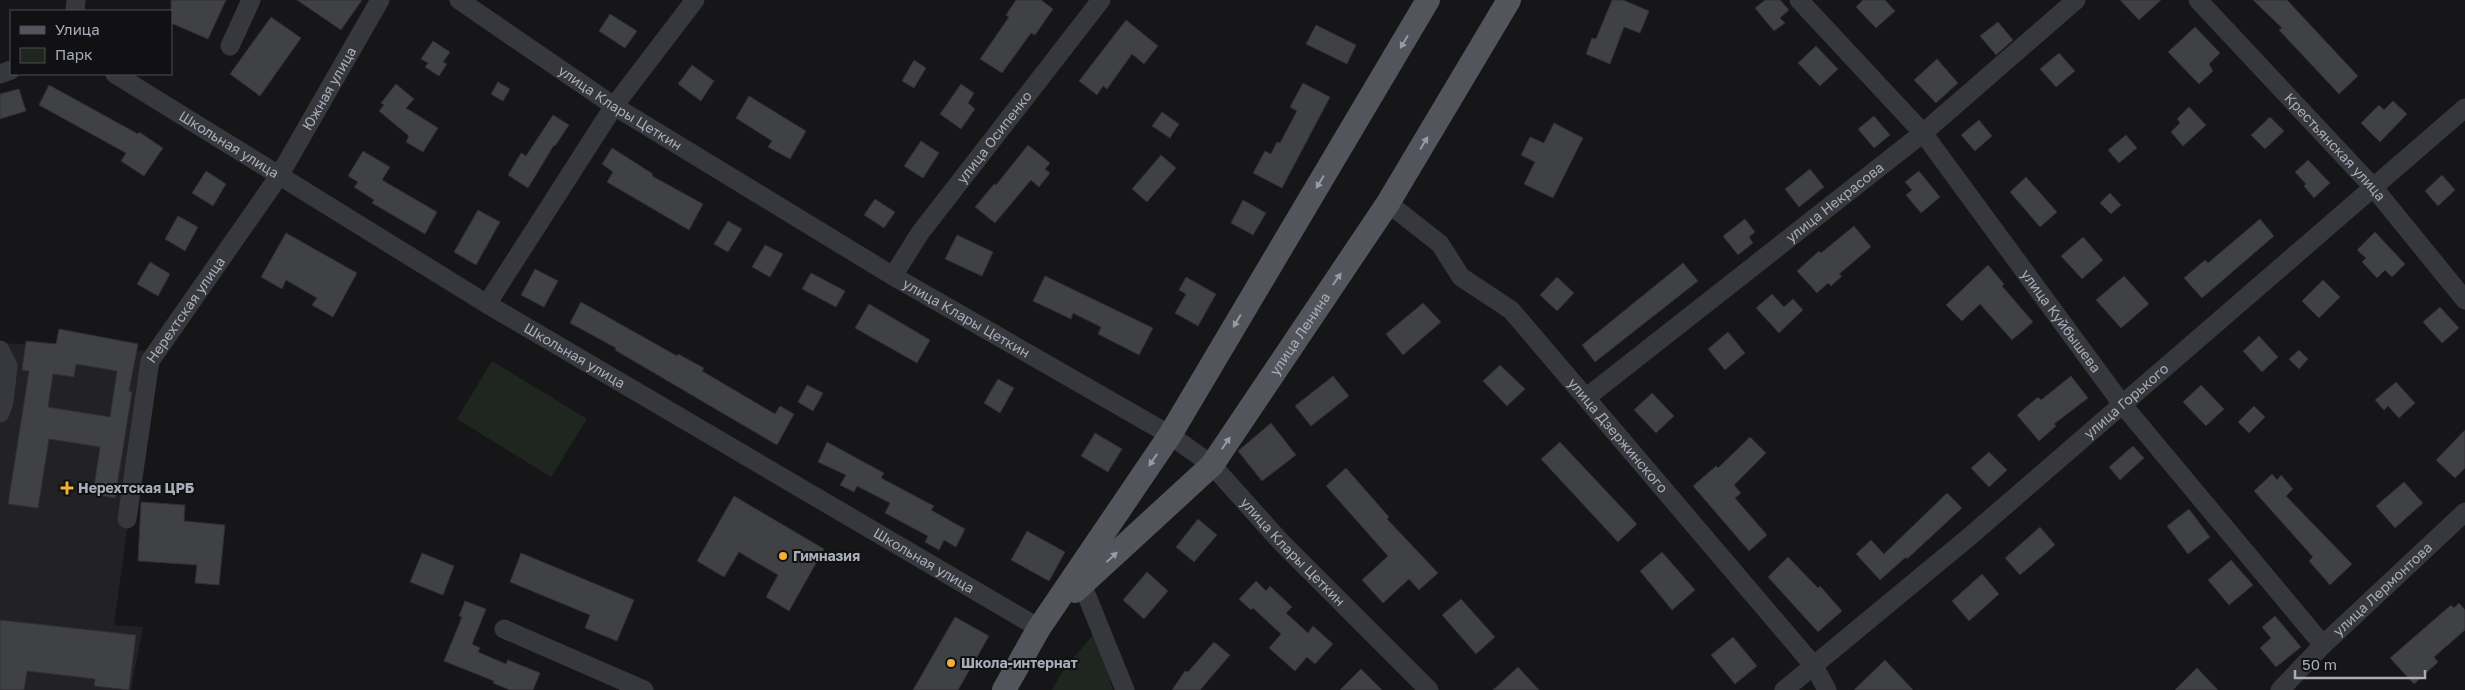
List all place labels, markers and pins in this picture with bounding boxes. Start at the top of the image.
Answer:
place label: Нерехтская ЦРБ [78,479,195,496]
marker: Нерехтская ЦРБ [60,481,74,495]
place label: Гимназия [793,547,860,564]
marker: Гимназия [777,550,789,562]
place label: Школа-интернат [961,654,1078,671]
marker: Школа-интернат [945,657,957,669]

